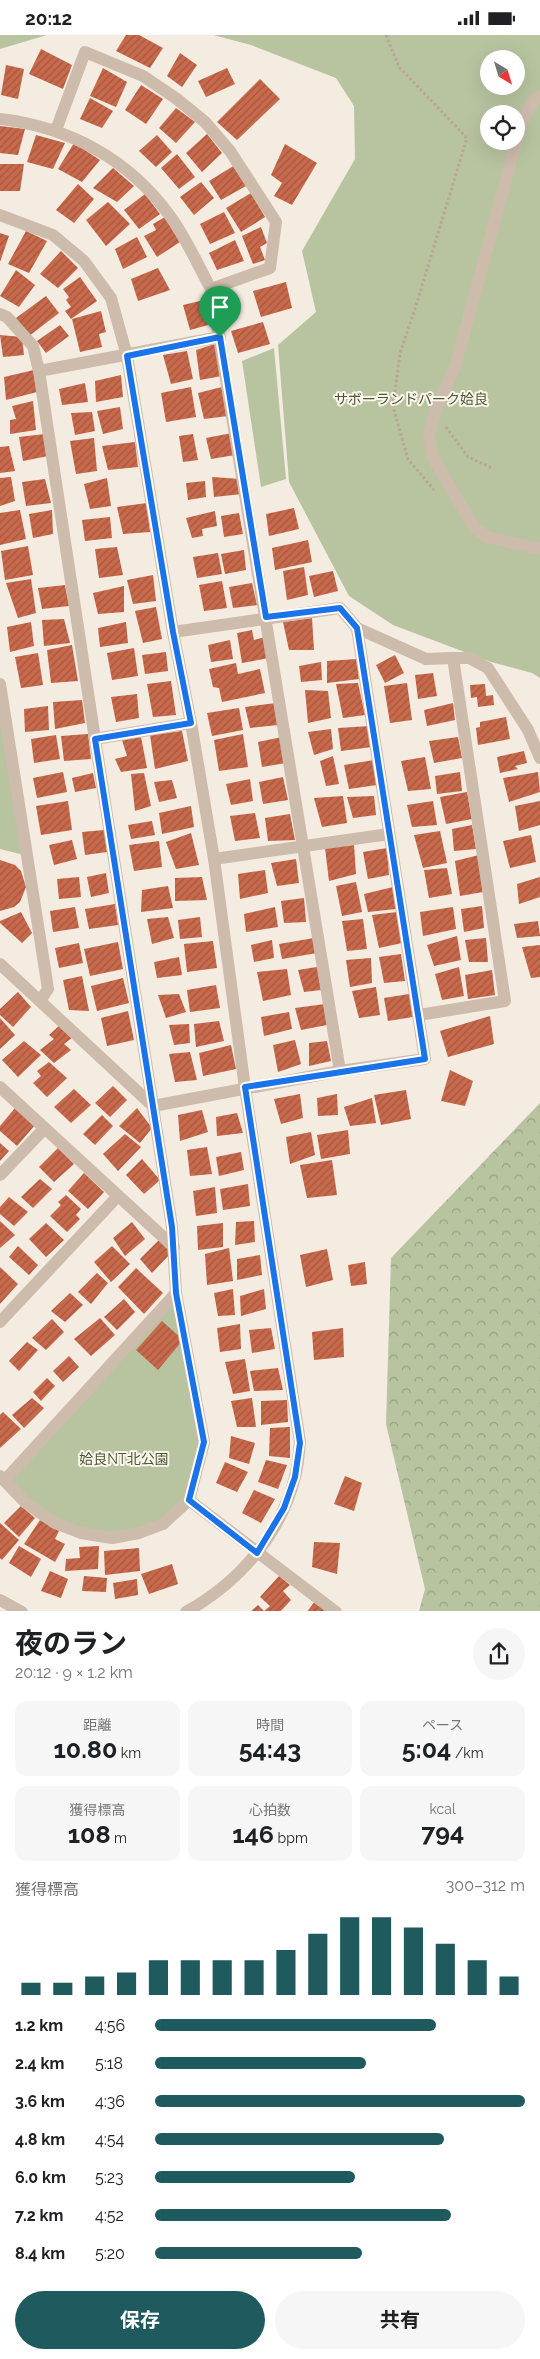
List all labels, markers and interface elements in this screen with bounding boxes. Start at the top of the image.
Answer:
text: 20:12 [25,7,72,29]
north arrow [480,50,525,95]
map controls [480,50,525,150]
button: locate [480,105,525,150]
pin [199,286,241,337]
icon: arrive [206,293,234,321]
park label: サボーランドパーク姶良 [334,391,488,407]
park label: 姶良NT北公園 [79,1451,169,1467]
text: 夜のラン [15,1627,127,1660]
button: share [473,1628,525,1680]
text: 20:12 · 9 × 1.2 km [15,1663,133,1682]
text: 距離 [83,1717,111,1733]
text: 時間 [256,1717,284,1733]
text: ペース [422,1717,463,1733]
text: 10.80 [54,1734,117,1764]
text: 54:43 [239,1734,301,1764]
text: 5:04 [402,1734,451,1764]
text: km [117,1745,141,1761]
text: /km [451,1745,484,1761]
text: kcal [430,1801,456,1817]
text: 獲得標高 [69,1802,125,1818]
text: 心拍数 [249,1802,291,1818]
text: 794 [421,1817,464,1847]
text: 108 [68,1819,111,1849]
text: 146 [232,1819,274,1849]
text: m [111,1830,127,1846]
text: bpm [274,1830,308,1846]
text: 300–312 m [446,1876,525,1895]
text: 獲得標高 [15,1880,79,1899]
text: 1.2 km [15,2016,63,2035]
text: 4:56 [95,2016,125,2035]
text: 2.4 km [15,2054,64,2073]
text: 5:18 [95,2054,123,2073]
text: 3.6 km [15,2092,65,2111]
text: 4:36 [95,2092,125,2111]
text: 4.8 km [15,2130,65,2149]
text: 4:54 [95,2130,124,2149]
text: 6.0 km [15,2168,66,2187]
text: 5:23 [95,2168,124,2187]
text: 7.2 km [15,2206,63,2225]
text: 4:52 [95,2206,124,2225]
text: 8.4 km [15,2244,65,2263]
text: 5:20 [95,2244,125,2263]
button: 保存 [15,2291,265,2349]
button: 共有 [275,2291,525,2349]

